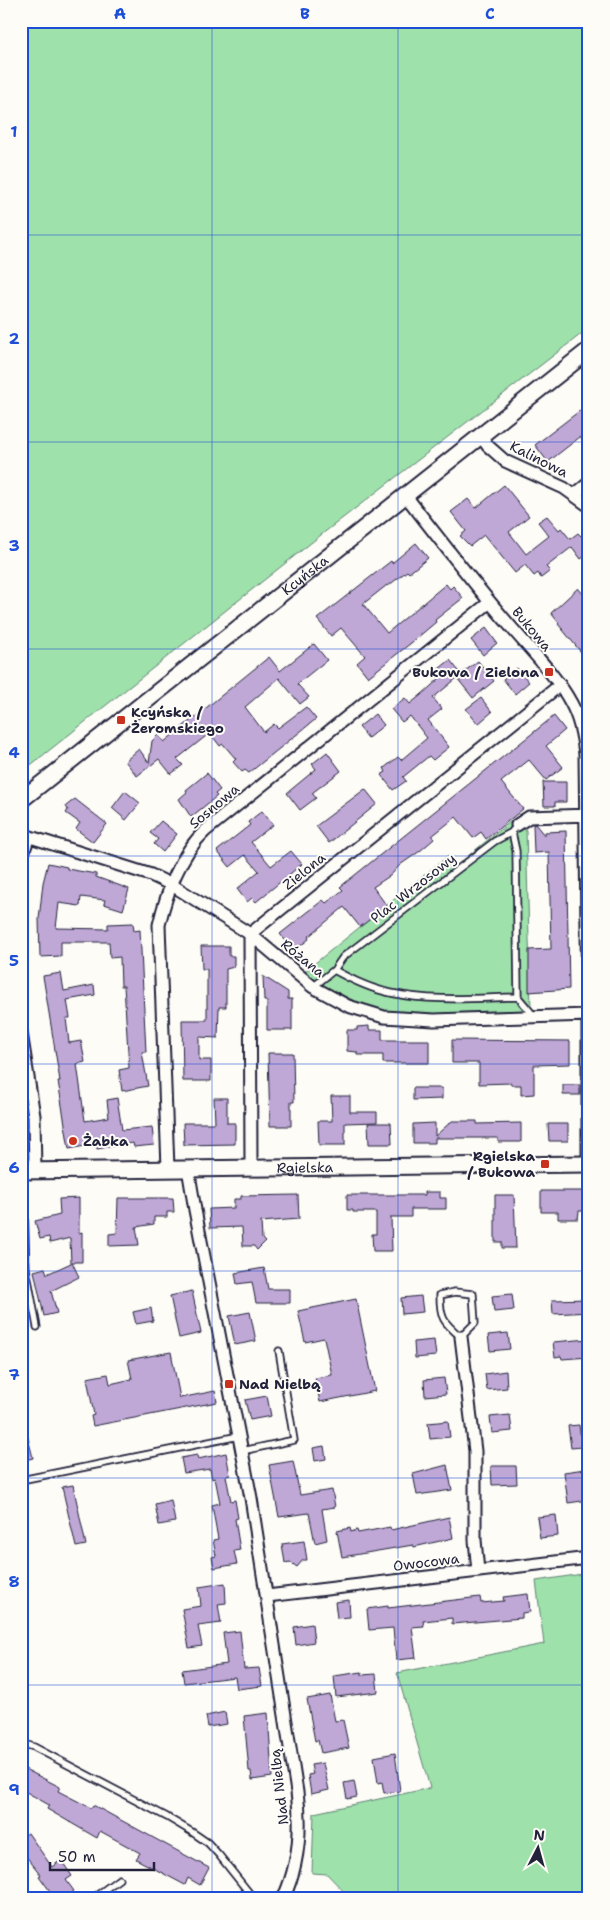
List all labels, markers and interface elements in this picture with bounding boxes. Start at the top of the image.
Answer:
text: A [114,3,126,24]
text: B [300,3,310,24]
text: C [485,3,495,24]
text: 1 [10,121,18,142]
text: 2 [8,328,20,349]
street label: Kalinowa [507,437,571,481]
text: 3 [8,535,20,556]
street label: Kcyńska [278,551,332,599]
street label: Bukowa [508,603,556,655]
place label: Bukowa / Zielona [412,663,539,681]
marker: Bukowa / Zielona [543,666,555,678]
place label: Kcyńska / Żeromskiego [131,703,224,737]
marker: Kcyńska / Żeromskiego [115,714,127,726]
text: 4 [8,742,20,763]
street label: Sosnowa [185,780,243,832]
street label: Zielona [279,848,329,894]
street label: Plac Wrzosowy [367,849,459,927]
street label: Różana [277,935,329,981]
text: 5 [9,950,19,971]
place label: Żabka [83,1132,129,1150]
marker: Żabka [67,1135,79,1147]
place label: Rgielska / Bukowa [467,1147,535,1181]
text: 6 [8,1157,20,1178]
street label: Rgielska [277,1158,334,1177]
marker: Rgielska / Bukowa [539,1158,551,1170]
text: 7 [8,1364,20,1385]
place label: Nad Nielbą [239,1375,321,1393]
marker: Nad Nielbą [223,1378,235,1390]
street label: Owocowa [392,1549,460,1575]
text: 8 [8,1571,20,1592]
street label: Nad Nielbą [265,1748,293,1826]
text: 9 [8,1779,20,1800]
north arrow [512,1822,562,1872]
text: N [533,1826,546,1845]
scale bar [50,1840,154,1872]
text: 50 m [58,1847,96,1867]

